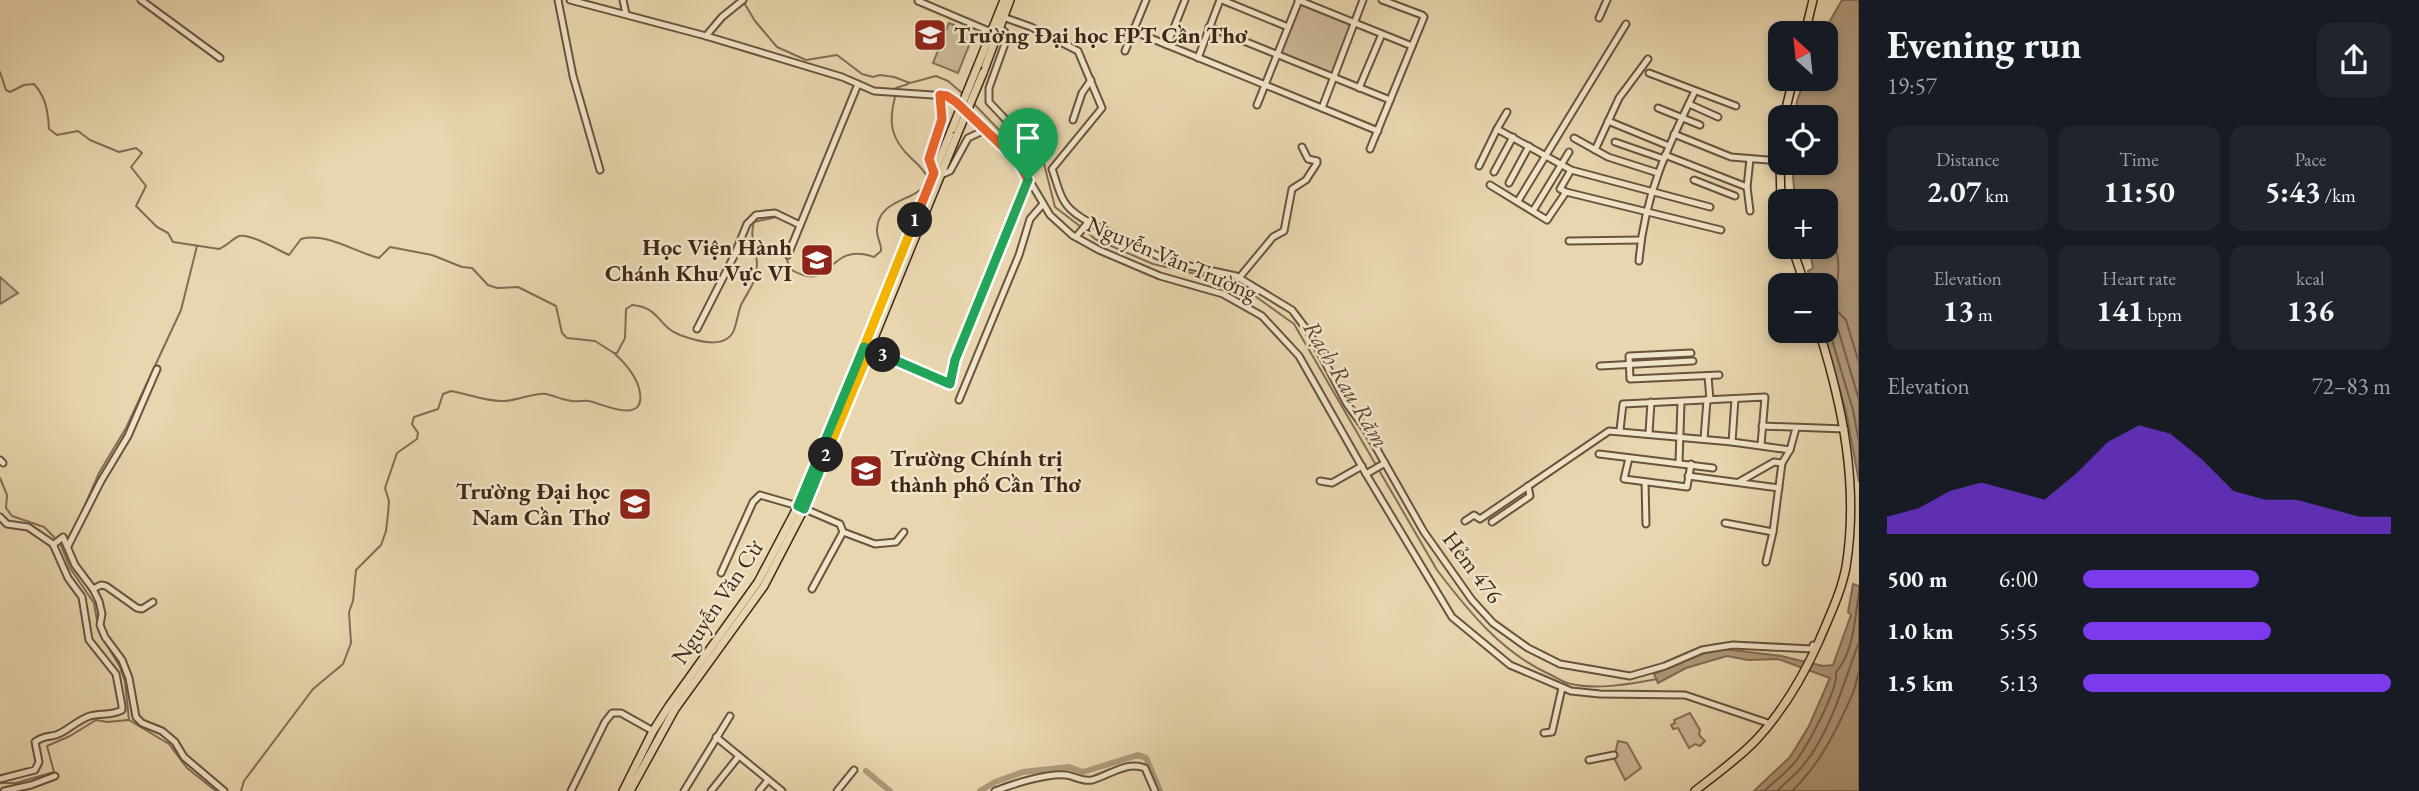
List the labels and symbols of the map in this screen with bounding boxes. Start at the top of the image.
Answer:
school or university icon: Trường Đại học FPT Cần Thơ [911,16,949,54]
place label: Trường Đại học FPT Cần Thơ [954,20,1248,50]
north arrow [1768,21,1838,91]
pin [998,108,1058,180]
pin: 1 [898,202,932,238]
street label: Nguyễn Văn Trường [1082,209,1263,308]
place label: Học Viện Hành Chánh Khu Vực VI [605,232,792,288]
school or university icon: Học Viện Hành Chánh Khu Vực VI [798,241,836,279]
water label: Rạch Rau Răm [1296,314,1397,453]
pin: 3 [866,338,900,372]
pin: 2 [808,438,844,472]
place label: Trường Chính trị thành phố Cần Thơ [890,443,1081,499]
school or university icon: Trường Chính trị thành phố Cần Thơ [847,452,885,490]
place label: Trường Đại học Nam Cần Thơ [456,476,611,532]
school or university icon: Trường Đại học Nam Cần Thơ [616,485,654,523]
street label: Hẻm 476 [1436,525,1510,609]
street label: Nguyễn Văn Cừ [664,534,770,670]

